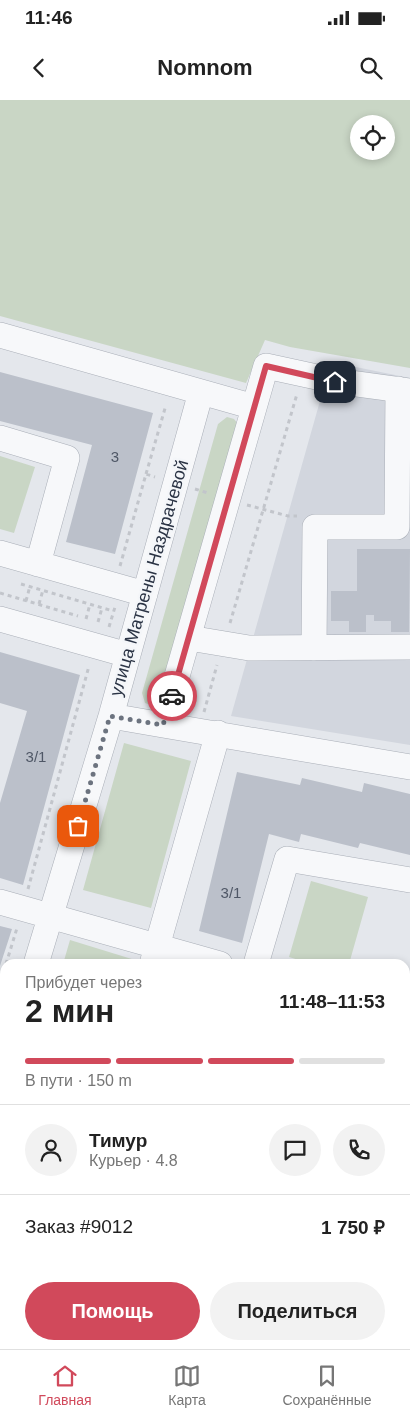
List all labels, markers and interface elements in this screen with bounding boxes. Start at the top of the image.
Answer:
text: 11:46 [25,7,73,28]
icon: back [25,54,53,82]
icon: search [357,54,385,82]
text: Nomnom [157,55,253,80]
map controls [350,115,395,160]
button: locate [350,115,395,160]
pin [314,361,356,403]
icon: home [321,368,349,396]
house number: 3 [111,448,119,465]
street label: улица Матрены Наздрачевой [106,457,192,699]
courier [147,671,197,721]
icon: car [158,682,186,710]
house number: 3/1 [26,748,46,765]
pin [57,805,99,847]
icon: bag [64,812,92,840]
house number: 3/1 [221,884,241,901]
text: Прибудет через [25,974,142,991]
text: 11:48–11:53 [279,991,385,1012]
text: 2 мин [25,993,114,1029]
text: В пути · 150 m [25,1072,132,1089]
button: person [25,1124,77,1176]
button: chat [269,1124,321,1176]
button: phone [333,1124,385,1176]
text: Тимур [89,1130,147,1151]
text: Курьер · 4.8 [89,1152,178,1169]
text: Заказ #9012 [25,1216,133,1237]
text: 1 750 ₽ [321,1217,385,1238]
button: Помощь [25,1282,200,1340]
button: Поделиться [210,1282,385,1340]
tab: Главная [38,1362,92,1408]
tab: Карта [168,1362,206,1408]
tab: Сохранённые [282,1362,372,1408]

